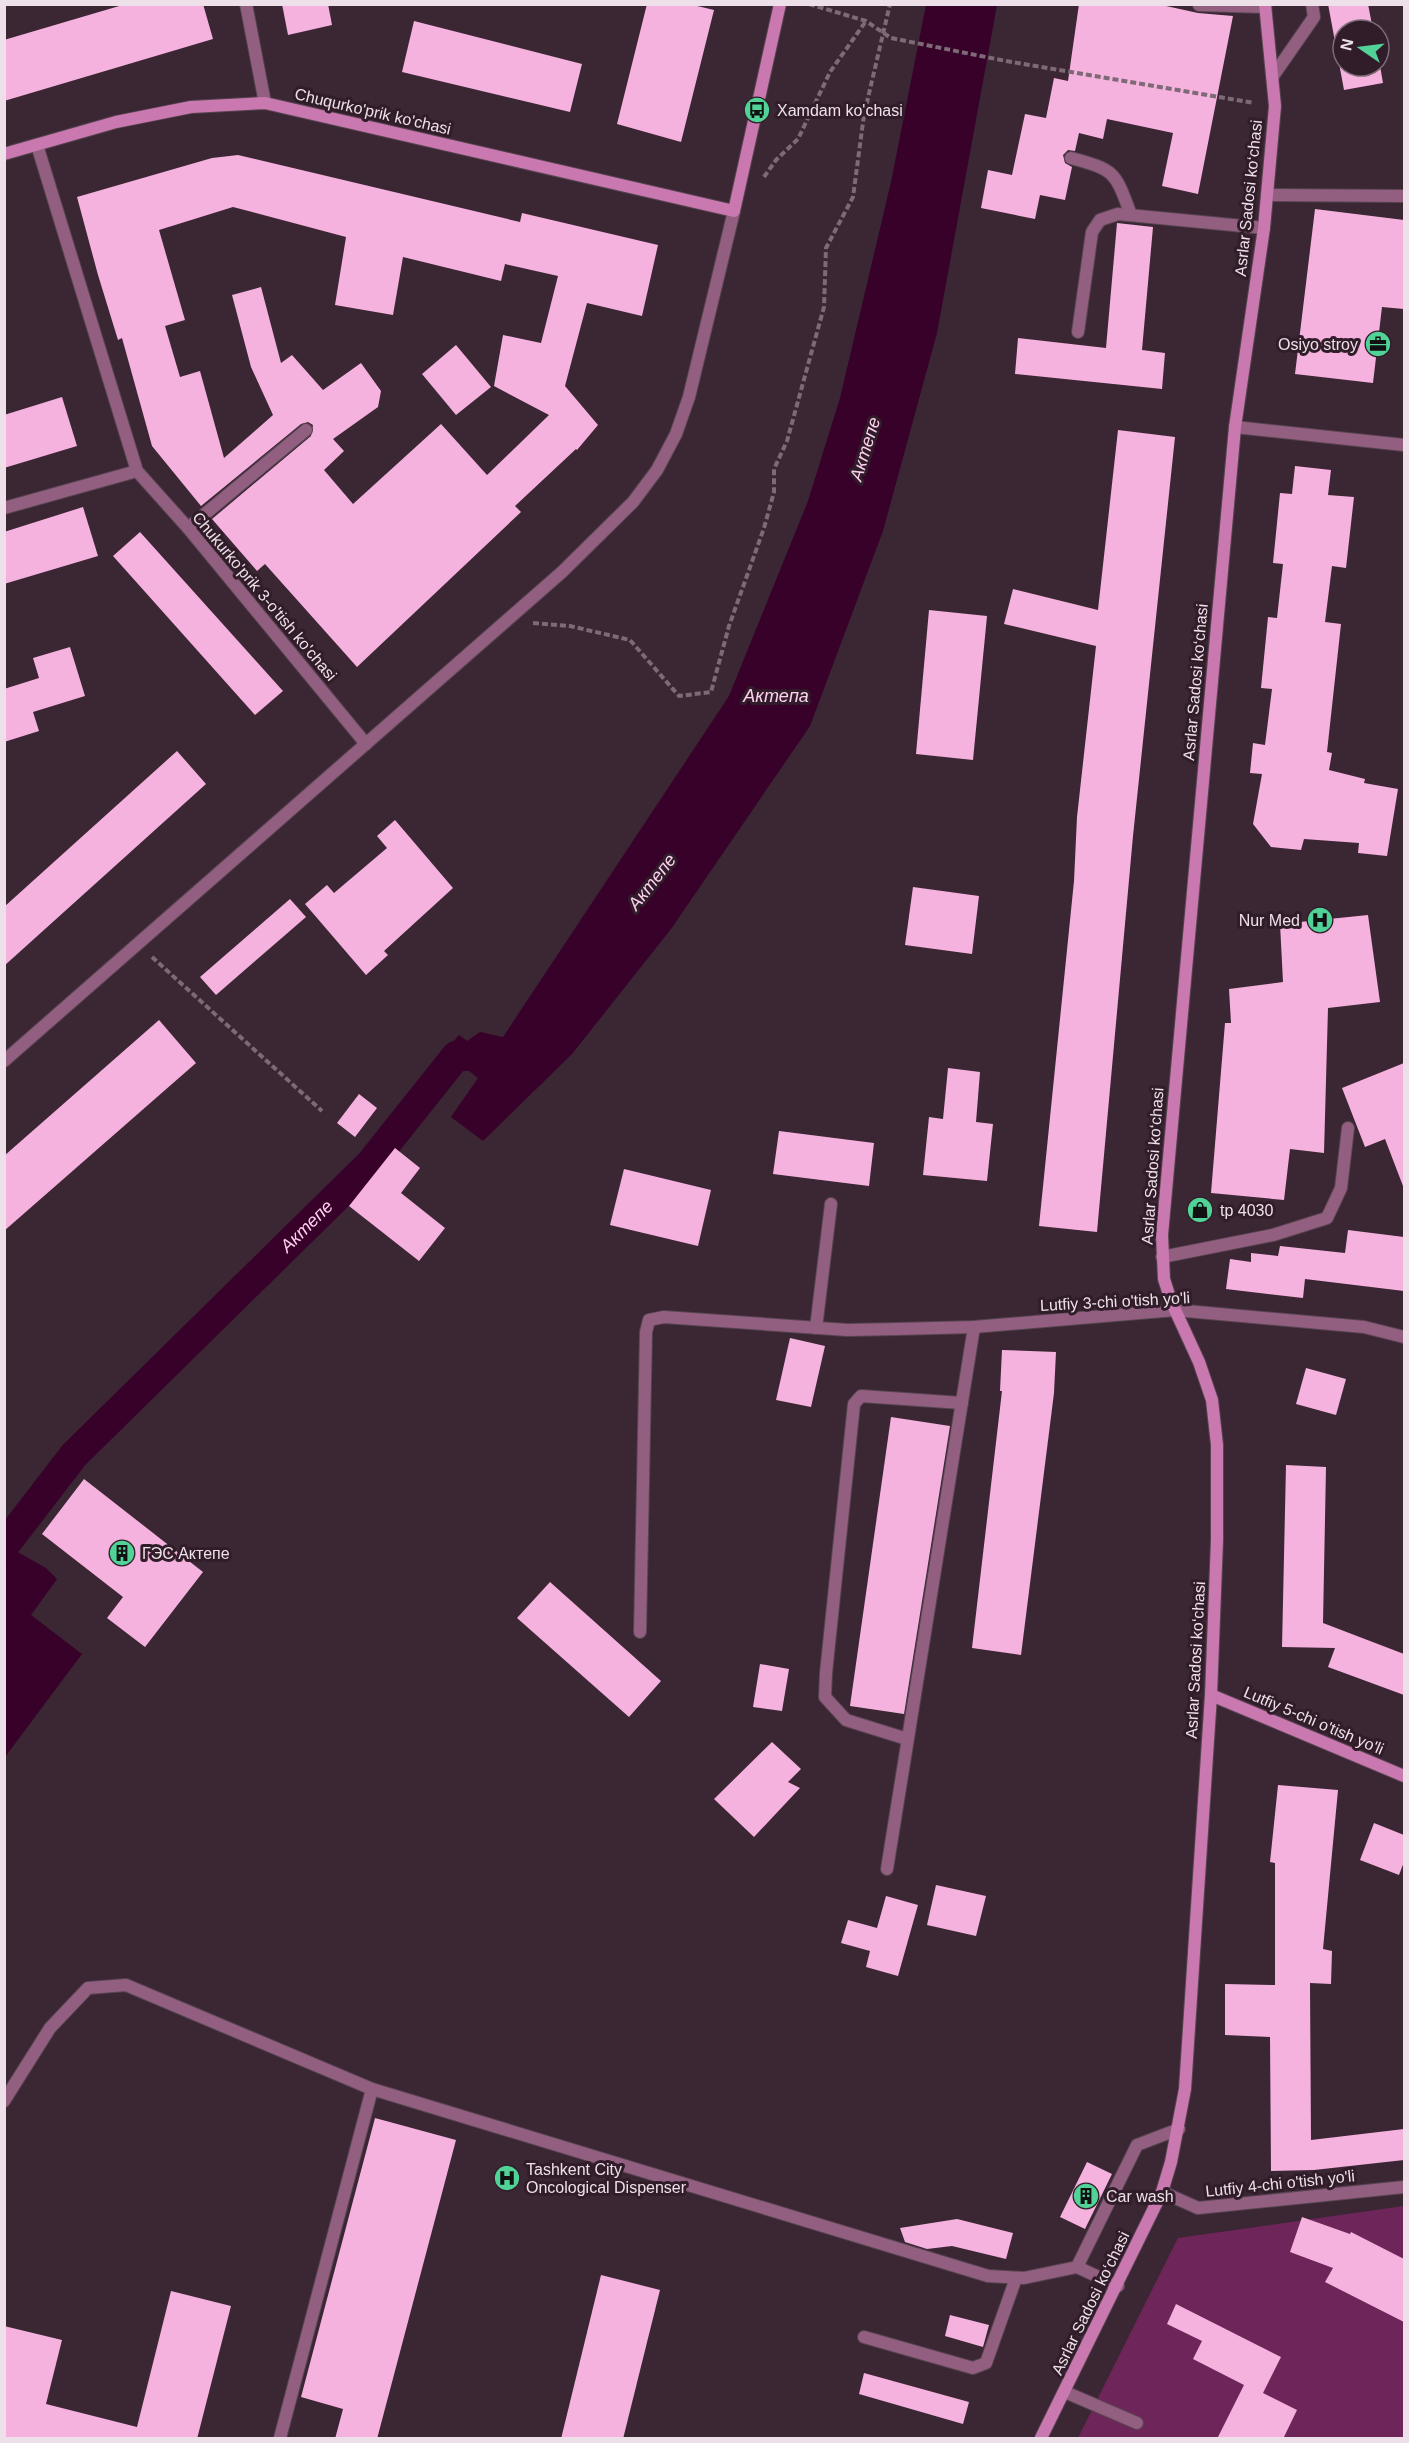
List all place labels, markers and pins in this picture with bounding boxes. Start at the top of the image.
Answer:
bus stop icon: Xamdam ko'chasi [742,95,772,125]
place label: Xamdam ko'chasi [777,102,903,119]
office icon: Osiyo stroy [1363,329,1393,359]
place label: Osiyo stroy [1278,336,1358,353]
hospital icon: Nur Med [1305,905,1335,935]
place label: Nur Med [1239,912,1300,929]
shop icon: tp 4030 [1185,1195,1215,1225]
place label: tp 4030 [1220,1202,1273,1219]
building icon: ГЭС Актепe [107,1538,137,1568]
place label: ГЭС Актепe [142,1545,230,1562]
place label: Tashkent City Oncological Dispenser [526,2161,687,2196]
hospital icon: Tashkent City Oncological Dispenser [492,2163,522,2193]
building icon: Car wash [1071,2181,1101,2211]
place label: Car wash [1106,2188,1174,2205]

